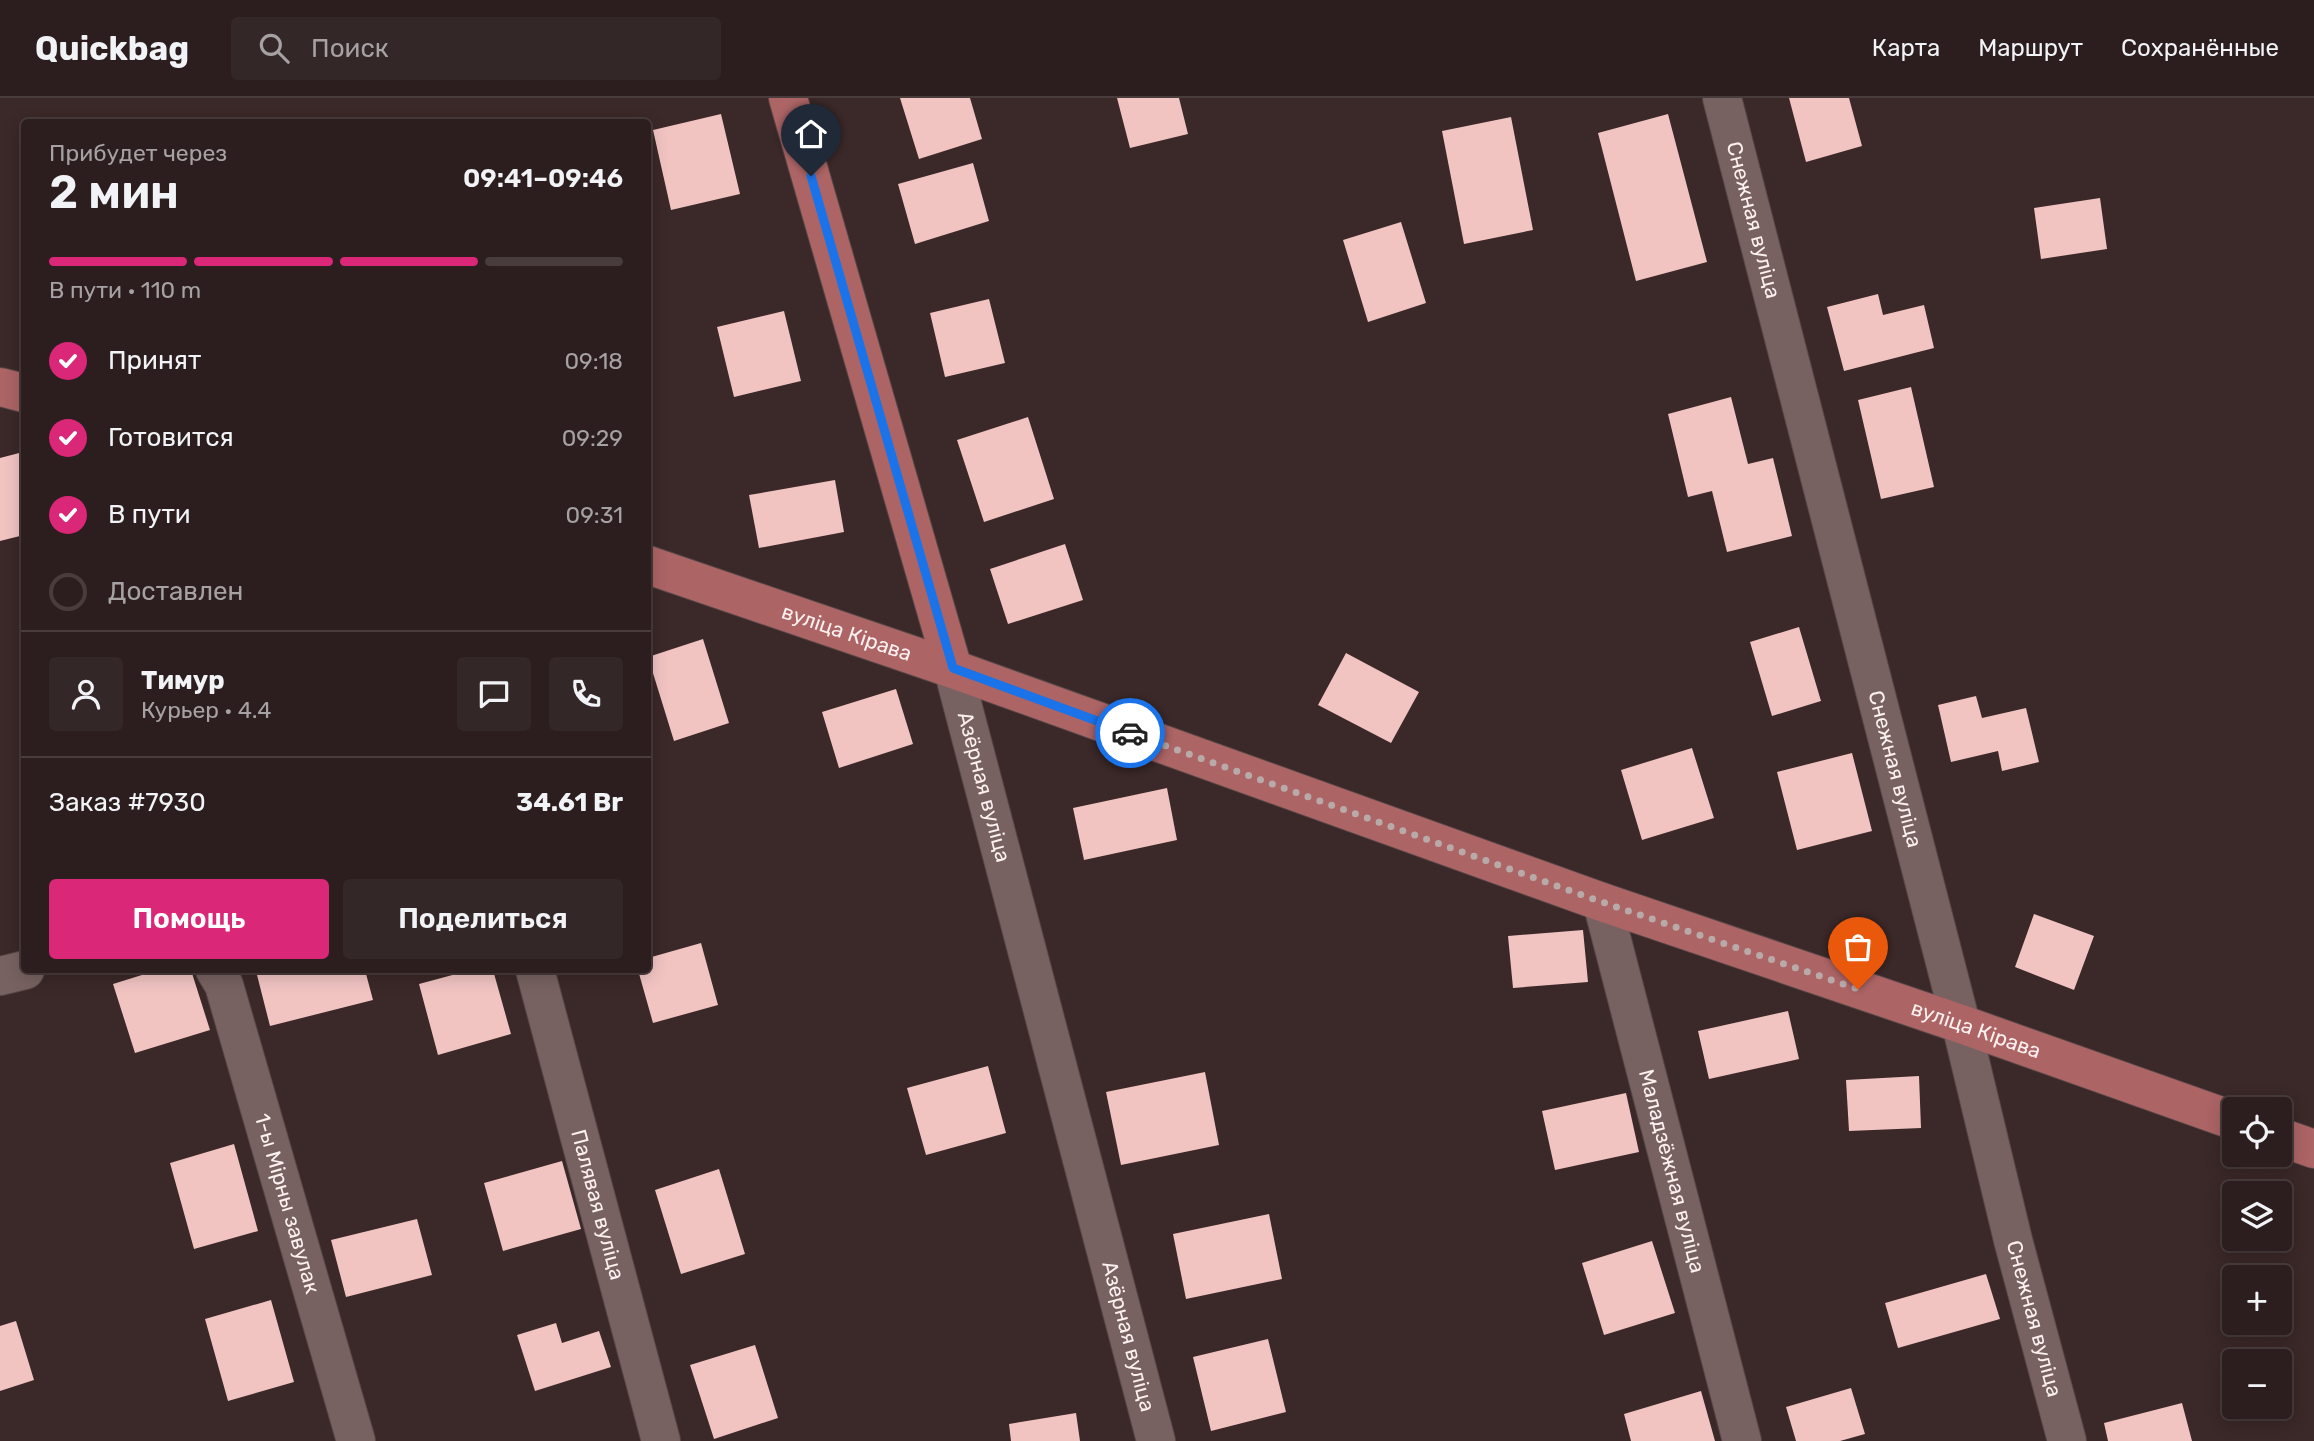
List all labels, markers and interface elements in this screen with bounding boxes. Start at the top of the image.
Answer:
search box [231,17,721,80]
text: Quickbag [35,29,189,68]
icon: search [255,29,293,67]
text: Поиск [311,33,389,64]
text: Карта [1872,34,1940,62]
text: Маршрут [1978,34,2083,62]
text: Сохранённые [2121,34,2279,62]
pin [781,104,841,176]
icon: home [792,115,830,153]
text: Прибудет через [49,139,227,167]
street label: Снежная вуліца [1722,139,1786,301]
text: 09:41–09:46 [463,163,623,194]
text: 2 мин [49,165,179,220]
text: В пути · 110 m [49,276,201,304]
icon: check [49,342,87,380]
text: Принят [108,345,201,376]
text: 09:18 [564,347,623,375]
icon: check [49,419,87,457]
text: Готовится [108,422,234,453]
text: 09:29 [562,424,623,452]
icon: check [49,496,87,534]
text: В пути [108,499,191,530]
text: 09:31 [566,501,623,529]
text: Доставлен [108,576,243,607]
street label: вуліца Кірава [779,599,915,666]
button: person [49,657,123,731]
button: chat [457,657,531,731]
button: phone [549,657,623,731]
text: Тимур [141,665,225,696]
street label: Снежная вуліца [1863,688,1928,850]
text: Курьер · 4.4 [141,696,272,724]
courier [1095,698,1165,768]
street label: Азёрная вуліца [953,709,1016,865]
icon: car [1111,714,1149,752]
text: Заказ #7930 [49,787,206,818]
text: 34.61 Br [516,787,623,818]
button: Помощь [49,879,329,959]
button: Поделиться [343,879,623,959]
pin [1828,917,1888,989]
icon: bag [1839,928,1877,966]
street label: вуліца Кірава [1908,995,2044,1063]
street label: Маладзёжная вуліца [1634,1066,1711,1275]
map controls [2222,1097,2292,1419]
button: locate [2222,1097,2292,1167]
street label: 1-ы Мірны завулак [250,1110,326,1296]
street label: Палявая вуліца [566,1127,630,1283]
button: layers [2222,1181,2292,1251]
street label: Снежная вуліца [2002,1238,2068,1399]
street label: Азёрная вуліца [1097,1258,1161,1414]
button: + [2222,1265,2292,1335]
button: − [2222,1349,2292,1419]

